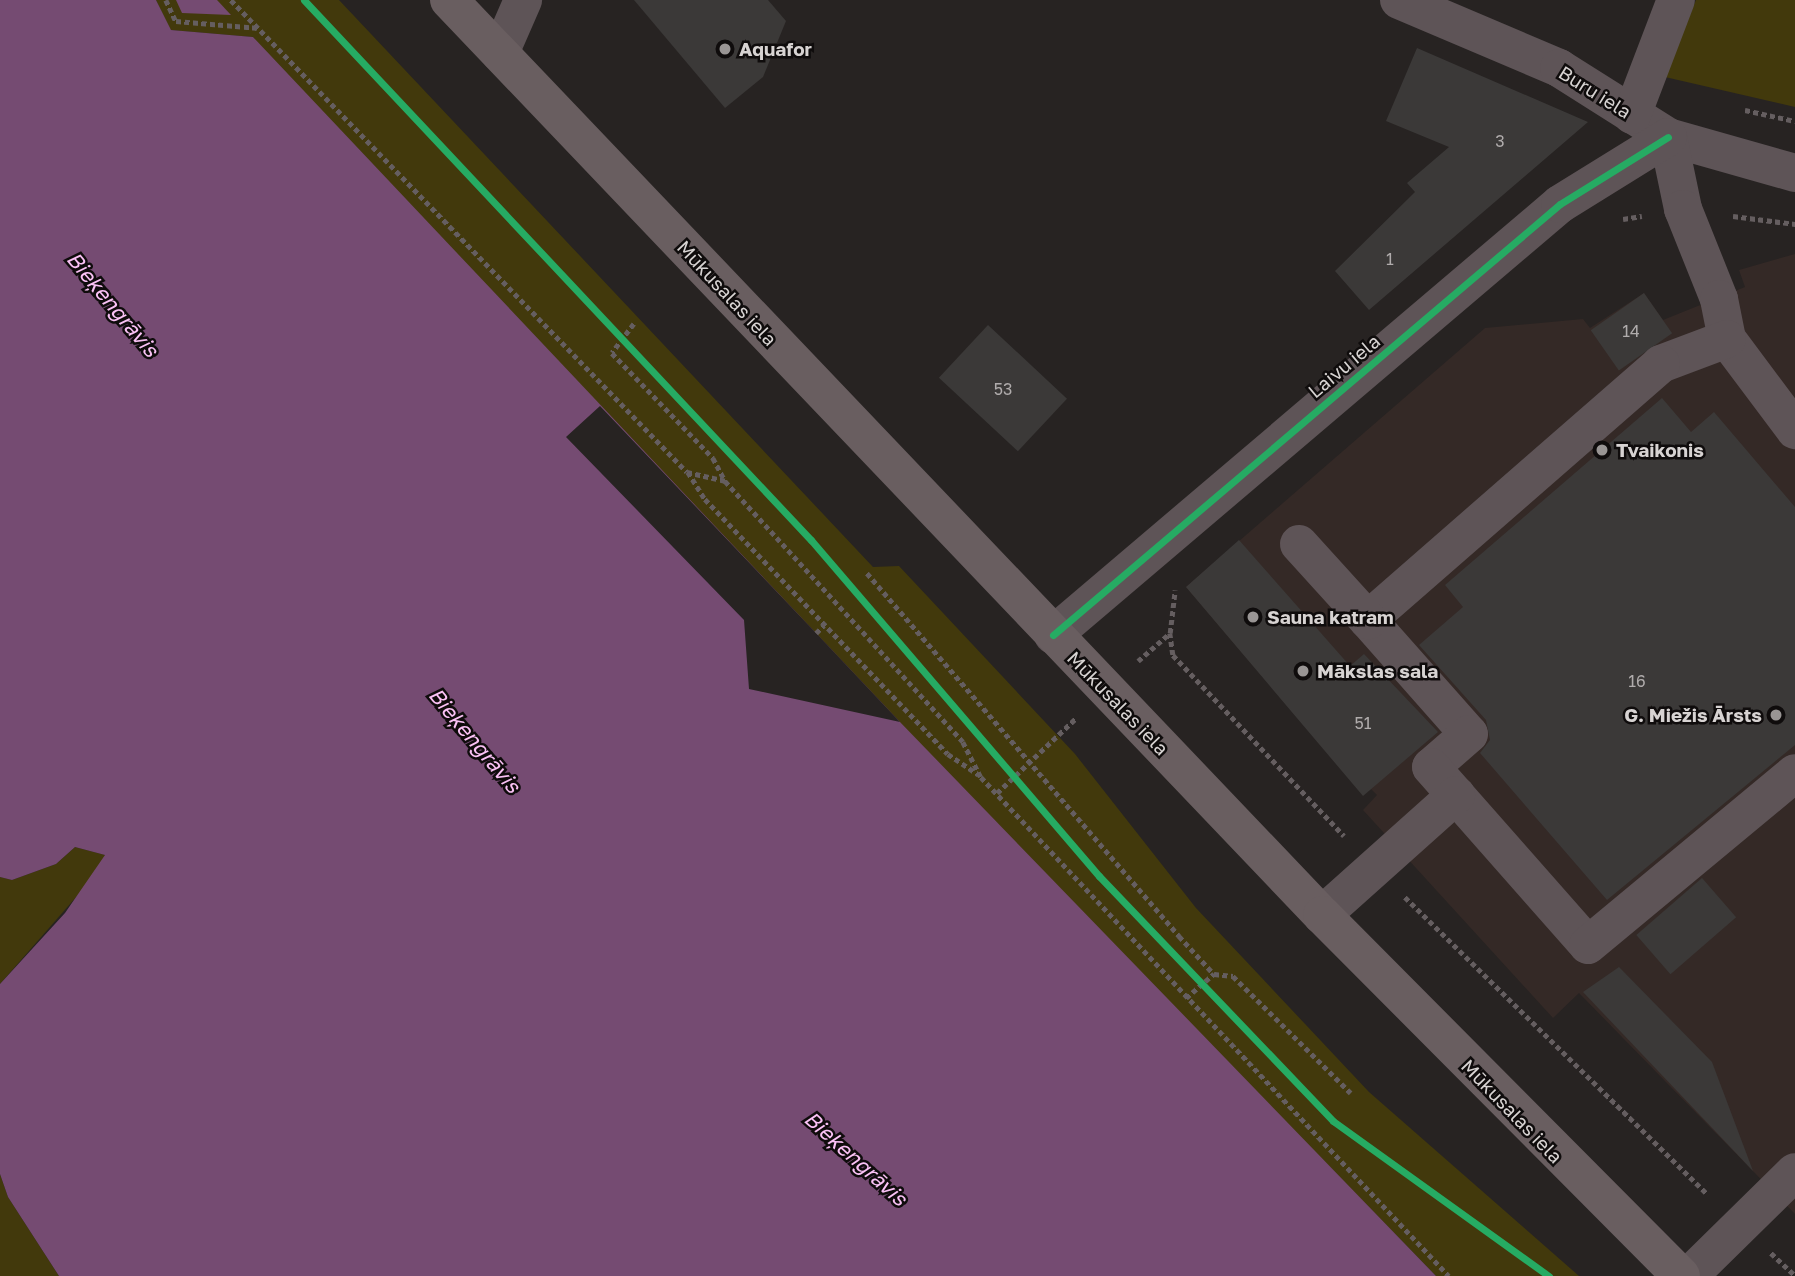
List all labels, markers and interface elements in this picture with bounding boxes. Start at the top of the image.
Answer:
place label: Aquafor [739,38,812,60]
marker: Aquafor [717,41,733,57]
street label: Buru iela [1555,61,1635,123]
house number: 3 [1495,131,1505,151]
street label: Mūkusalas iela [672,236,782,350]
water label: Bieķengrāvis [62,246,164,362]
house number: 1 [1386,249,1394,269]
house number: 14 [1622,321,1640,341]
street label: Laivu iela [1303,329,1385,403]
house number: 53 [994,379,1012,399]
place label: Tvaikonis [1616,439,1704,461]
marker: Tvaikonis [1594,442,1610,458]
place label: Sauna katram [1267,606,1394,628]
marker: Sauna katram [1245,609,1261,625]
street label: Mūkusalas iela [1063,646,1173,760]
place label: Mākslas sala [1317,660,1438,682]
marker: Mākslas sala [1295,663,1311,679]
house number: 16 [1628,671,1646,691]
water label: Bieķengrāvis [424,682,526,798]
place label: G. Miežis Ārsts [1624,704,1762,726]
marker: G. Miežis Ārsts [1768,707,1784,723]
house number: 51 [1354,713,1372,733]
street label: Mūkusalas iela [1457,1054,1567,1168]
water label: Bieķengrāvis [800,1105,912,1211]

